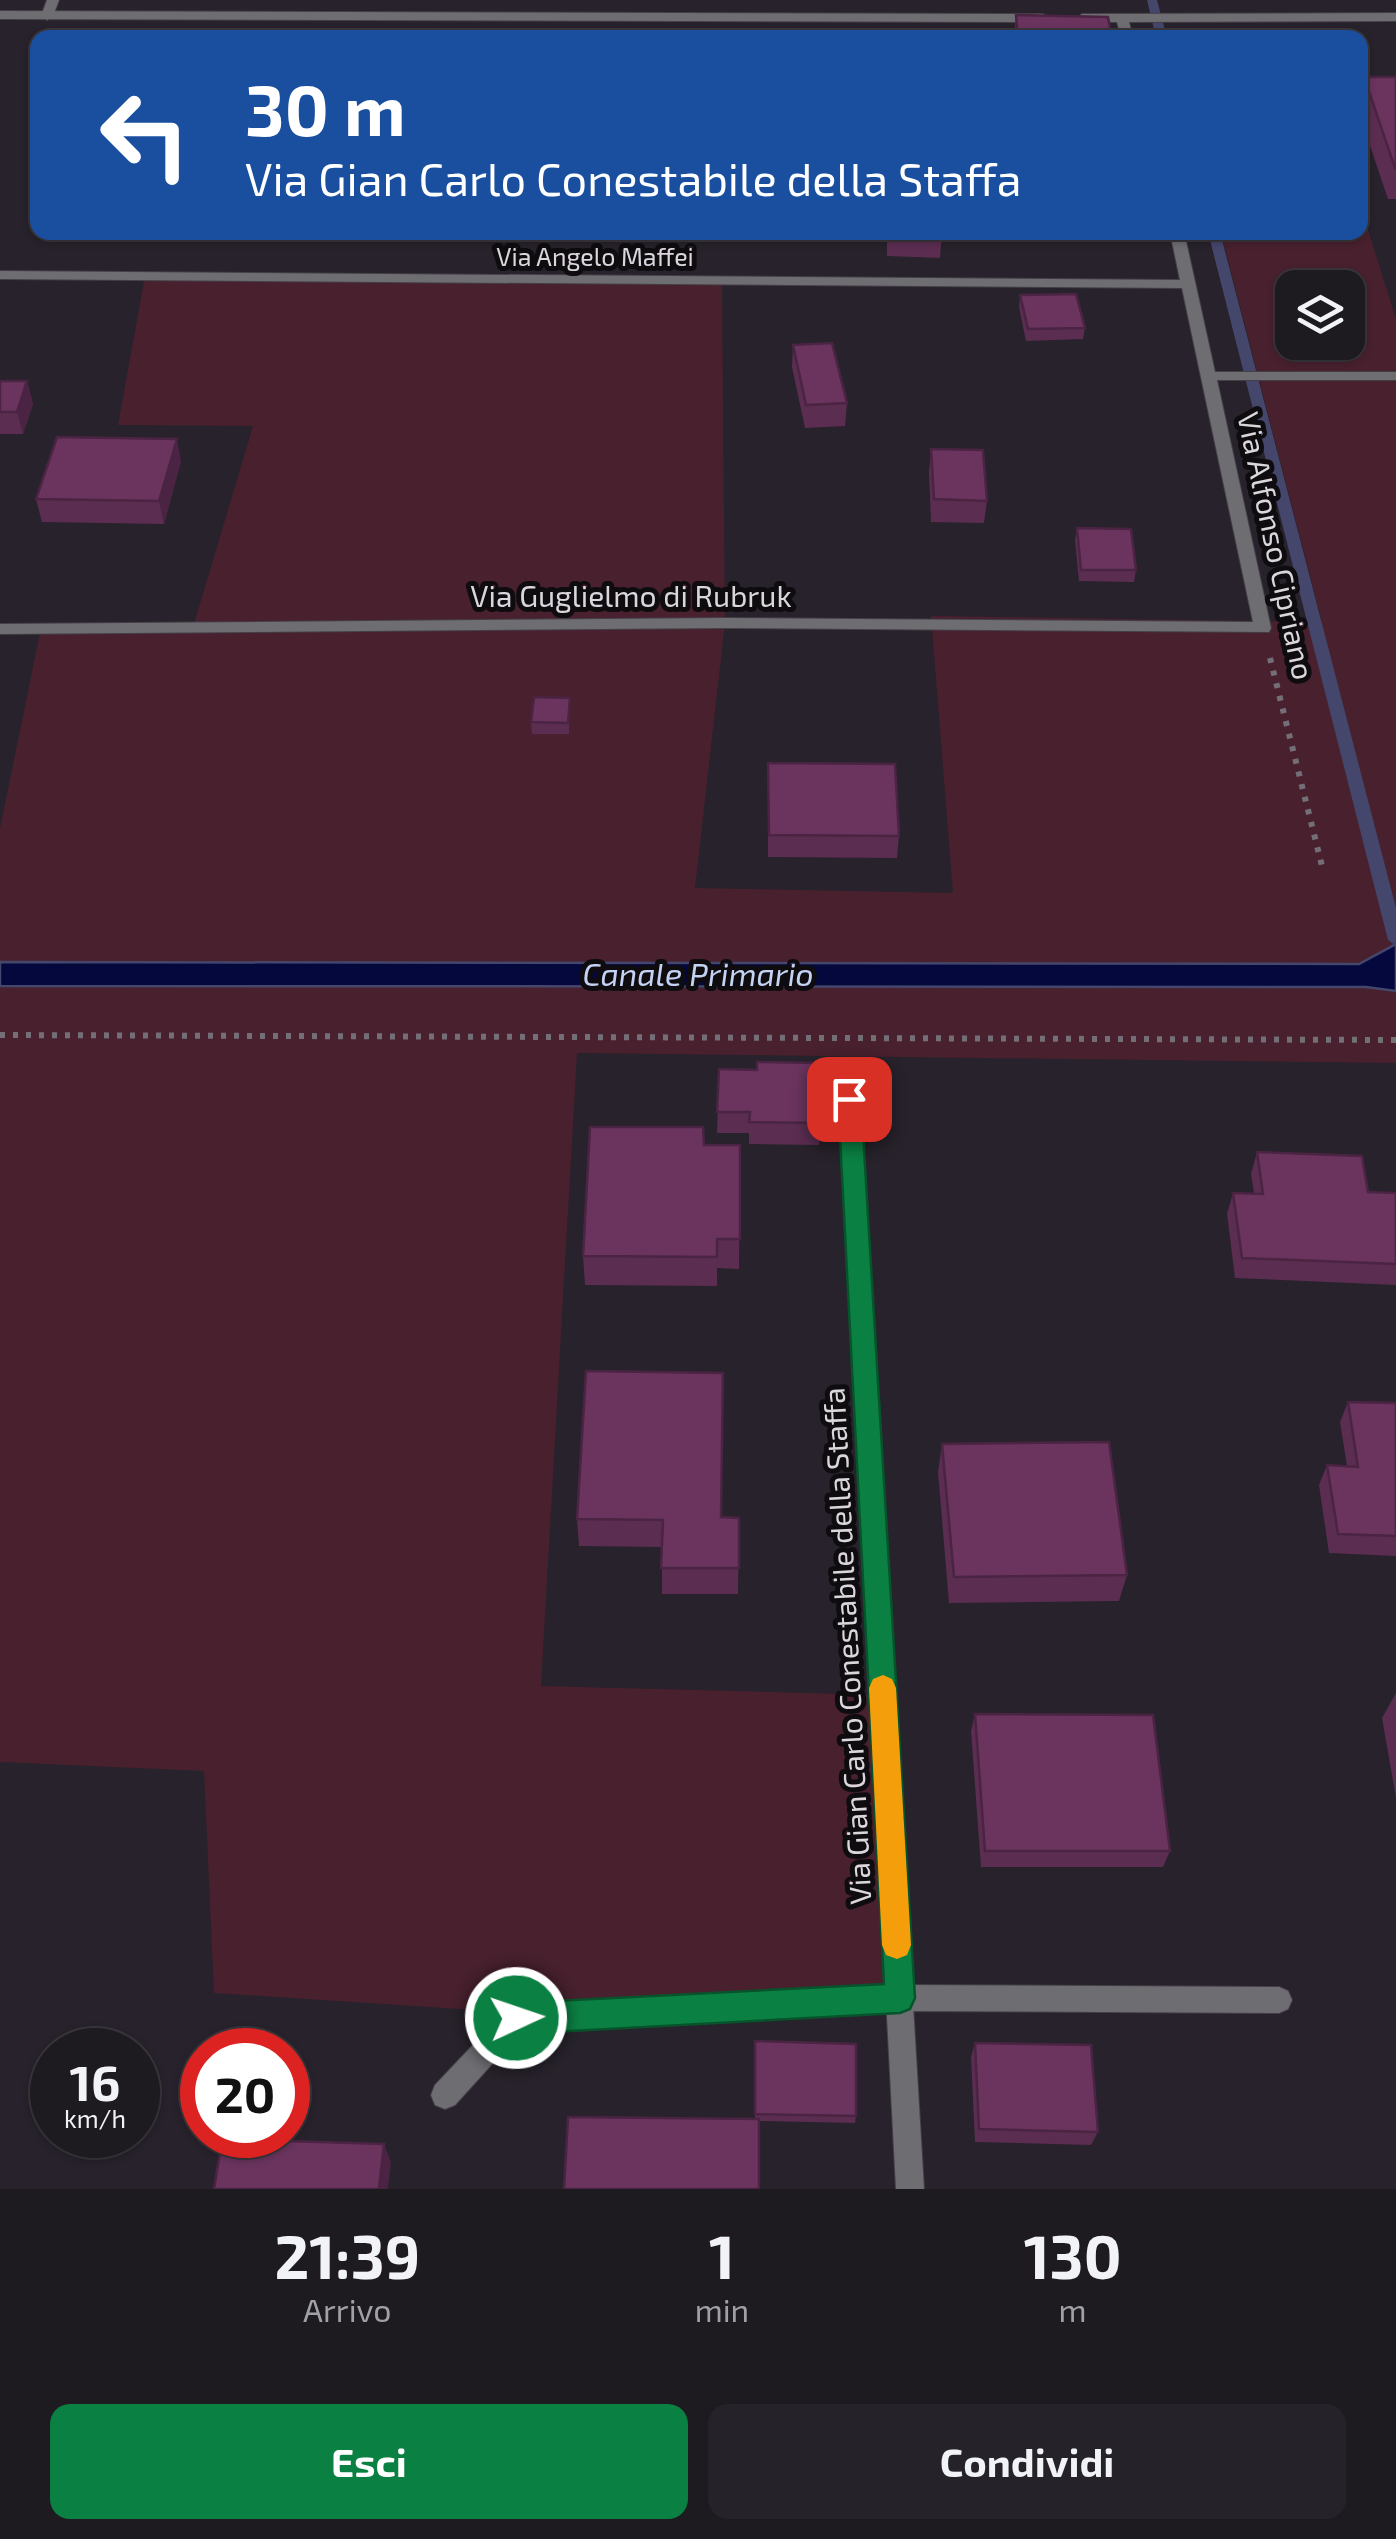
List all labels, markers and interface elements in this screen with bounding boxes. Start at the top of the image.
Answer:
text: 30 m [245,66,406,150]
icon: left [80,70,210,200]
text: Via Gian Carlo Conestabile della Staffa [245,151,1022,205]
street label: Via Angelo Maffei [496,241,694,271]
map controls [1275,270,1365,360]
button: layers [1275,270,1365,360]
street label: Via Alfonso Cipriano [1231,409,1323,683]
street label: Via Guglielmo di Rubruk [470,577,792,613]
water label: Canale Primario [582,954,814,992]
pin [807,1057,892,1142]
icon: arrive [822,1072,877,1127]
street label: Via Gian Carlo Conestabile della Staffa [814,1387,878,1906]
position arrow [464,1966,568,2070]
speed limit sign: 20 [180,2028,310,2158]
text: 16 [69,2051,121,2111]
text: km/h [64,2103,126,2133]
text: 21:39 [275,2219,420,2291]
text: 1 [709,2219,735,2291]
text: 130 [1024,2219,1122,2291]
text: Arrivo [303,2290,392,2328]
text: min [695,2290,749,2328]
text: m [1059,2290,1087,2328]
button: Esci [50,2404,688,2519]
button: Condividi [708,2404,1346,2519]

